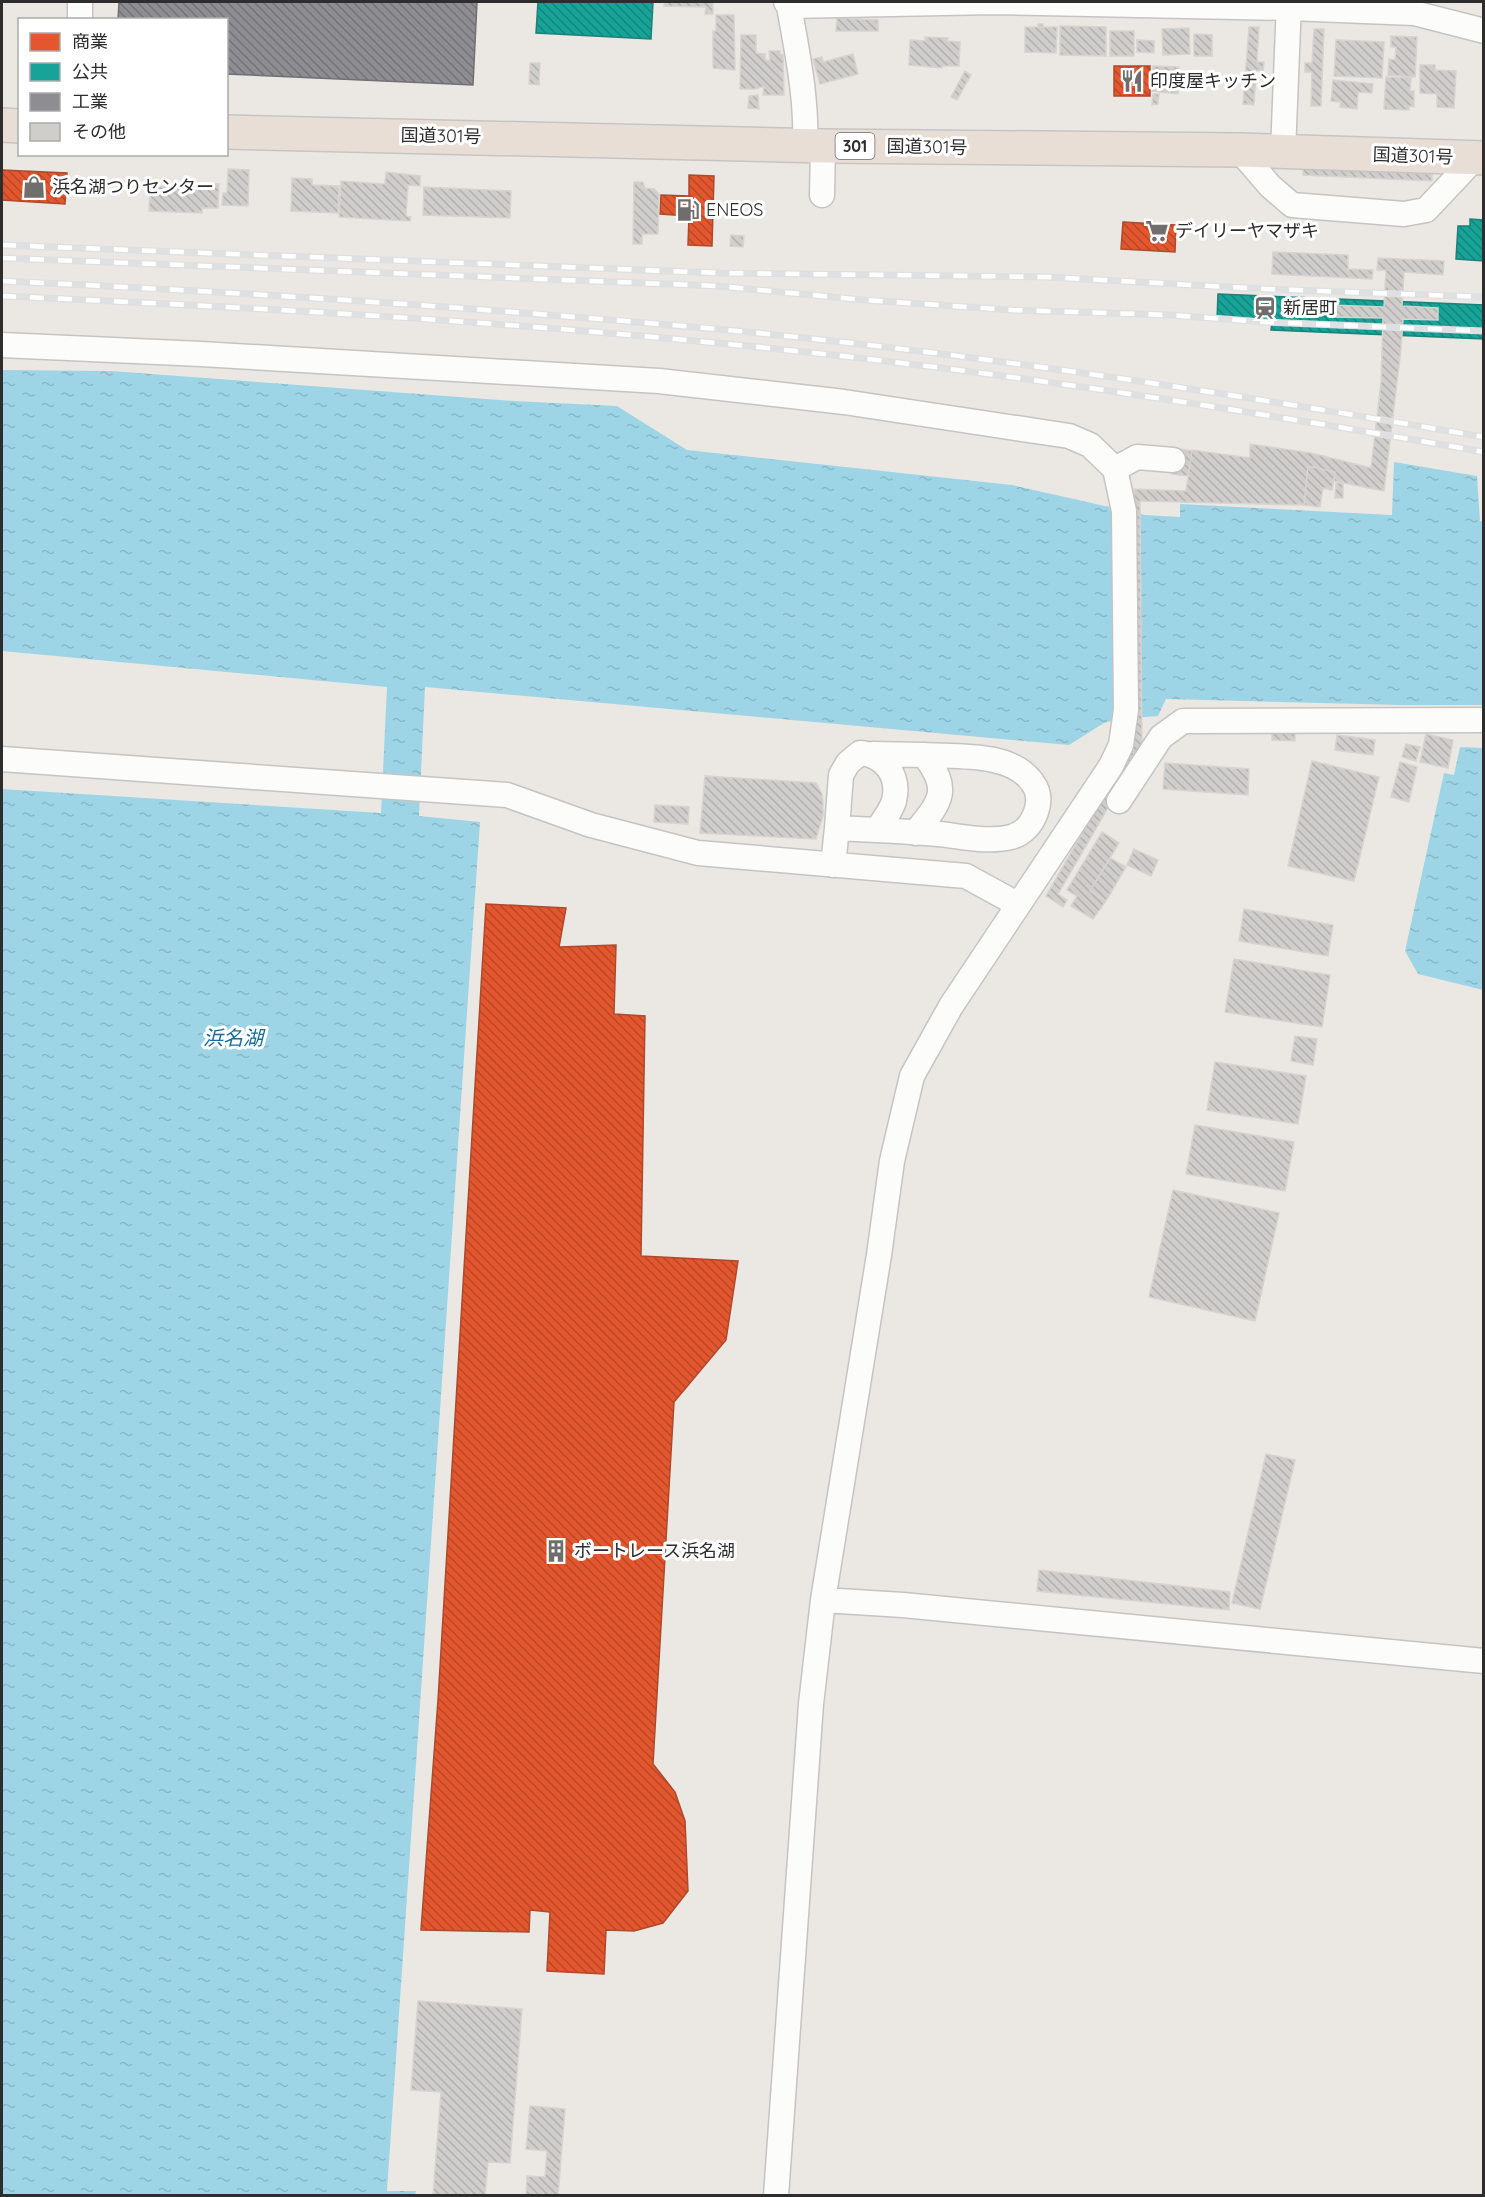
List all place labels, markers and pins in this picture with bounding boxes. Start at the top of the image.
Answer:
restaurant icon: 印度屋キッチン [1119,68,1145,94]
place label: 印度屋キッチン [1150,69,1276,92]
shop icon: 浜名湖つりセンター [21,174,47,200]
place label: 浜名湖つりセンター [52,175,214,198]
fuel station icon: ENEOS [675,197,701,223]
place label: ENEOS [706,198,763,221]
supermarket icon: デイリーヤマザキ [1144,218,1170,244]
place label: デイリーヤマザキ [1175,219,1319,242]
station icon: 新居町 [1252,295,1278,321]
place label: 新居町 [1283,296,1337,319]
building icon: ボートレース浜名湖 [543,1538,569,1564]
place label: ボートレース浜名湖 [574,1539,735,1562]

